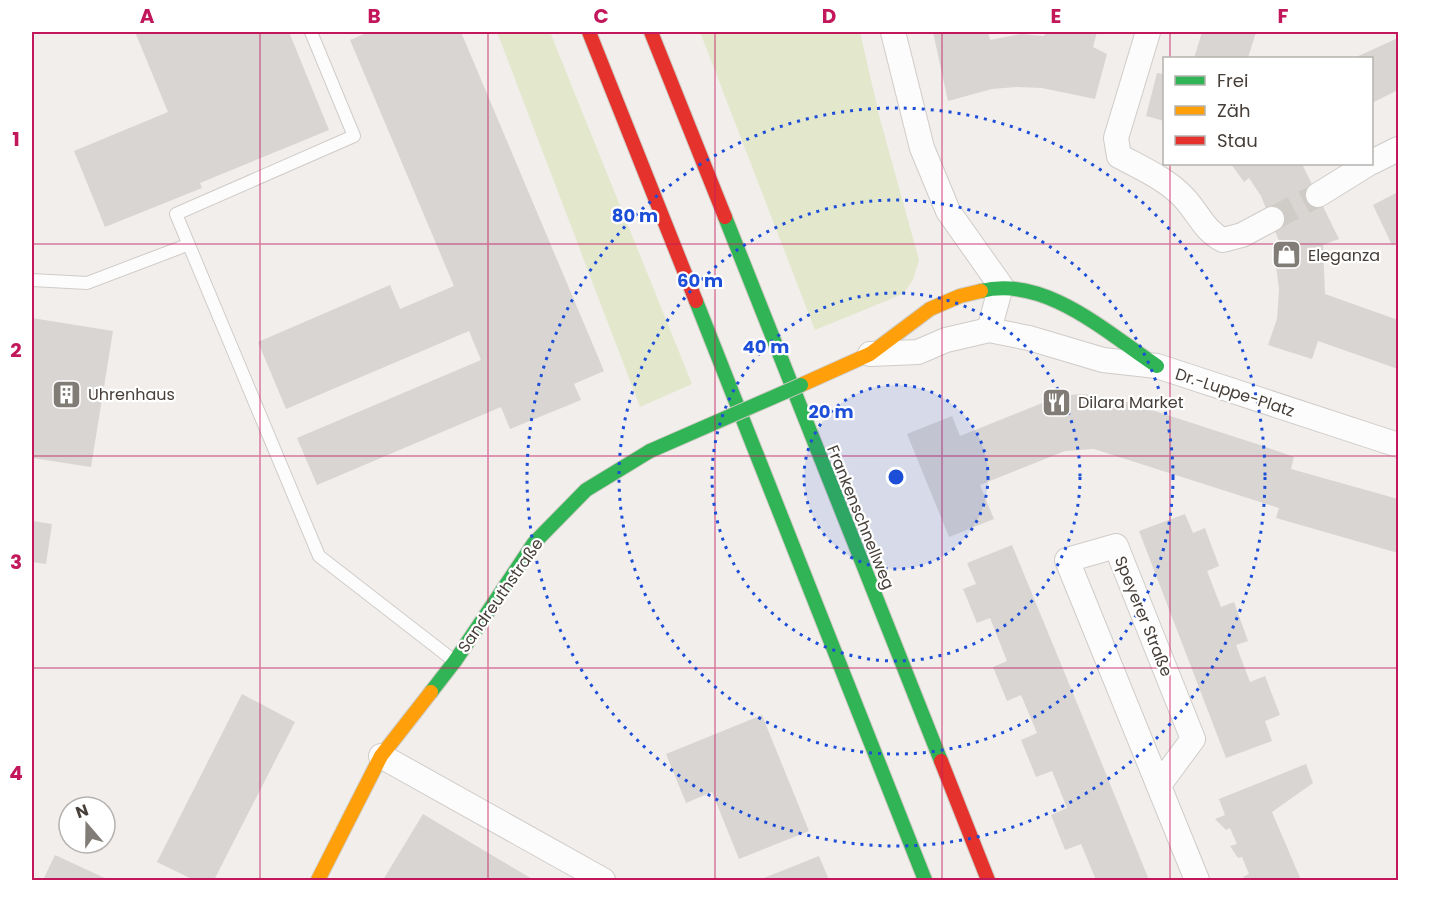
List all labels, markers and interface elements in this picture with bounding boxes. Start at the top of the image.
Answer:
text: A [140,2,155,30]
text: B [367,2,381,30]
text: C [593,2,609,30]
text: D [822,2,836,30]
text: E [1051,2,1061,30]
text: F [1278,2,1289,30]
legend [1163,57,1373,165]
text: Frei [1217,68,1248,93]
text: Zäh [1217,98,1250,123]
text: 1 [12,125,20,153]
text: Stau [1217,128,1258,153]
text: 80 m [612,203,658,228]
shop icon: Eleganza [1271,239,1303,271]
place label: Eleganza [1308,244,1380,267]
text: 60 m [677,268,723,293]
text: 40 m [743,334,789,359]
text: 2 [10,336,22,364]
street label: Dr.-Luppe-Platz [1172,362,1297,423]
building icon: Uhrenhaus [51,378,83,410]
place label: Uhrenhaus [88,383,175,406]
restaurant icon: Dilara Market [1041,386,1073,418]
place label: Dilara Market [1078,391,1184,414]
text: 20 m [809,399,853,424]
street label: Frankenschnellweg [821,442,900,593]
centre of rings [886,467,906,487]
street label: Sandreuthstraße [452,533,549,657]
text: 3 [10,548,22,576]
street label: Speyerer Straße [1109,553,1178,680]
text: 4 [9,759,23,787]
north arrow [57,795,117,855]
text: N [72,799,92,824]

